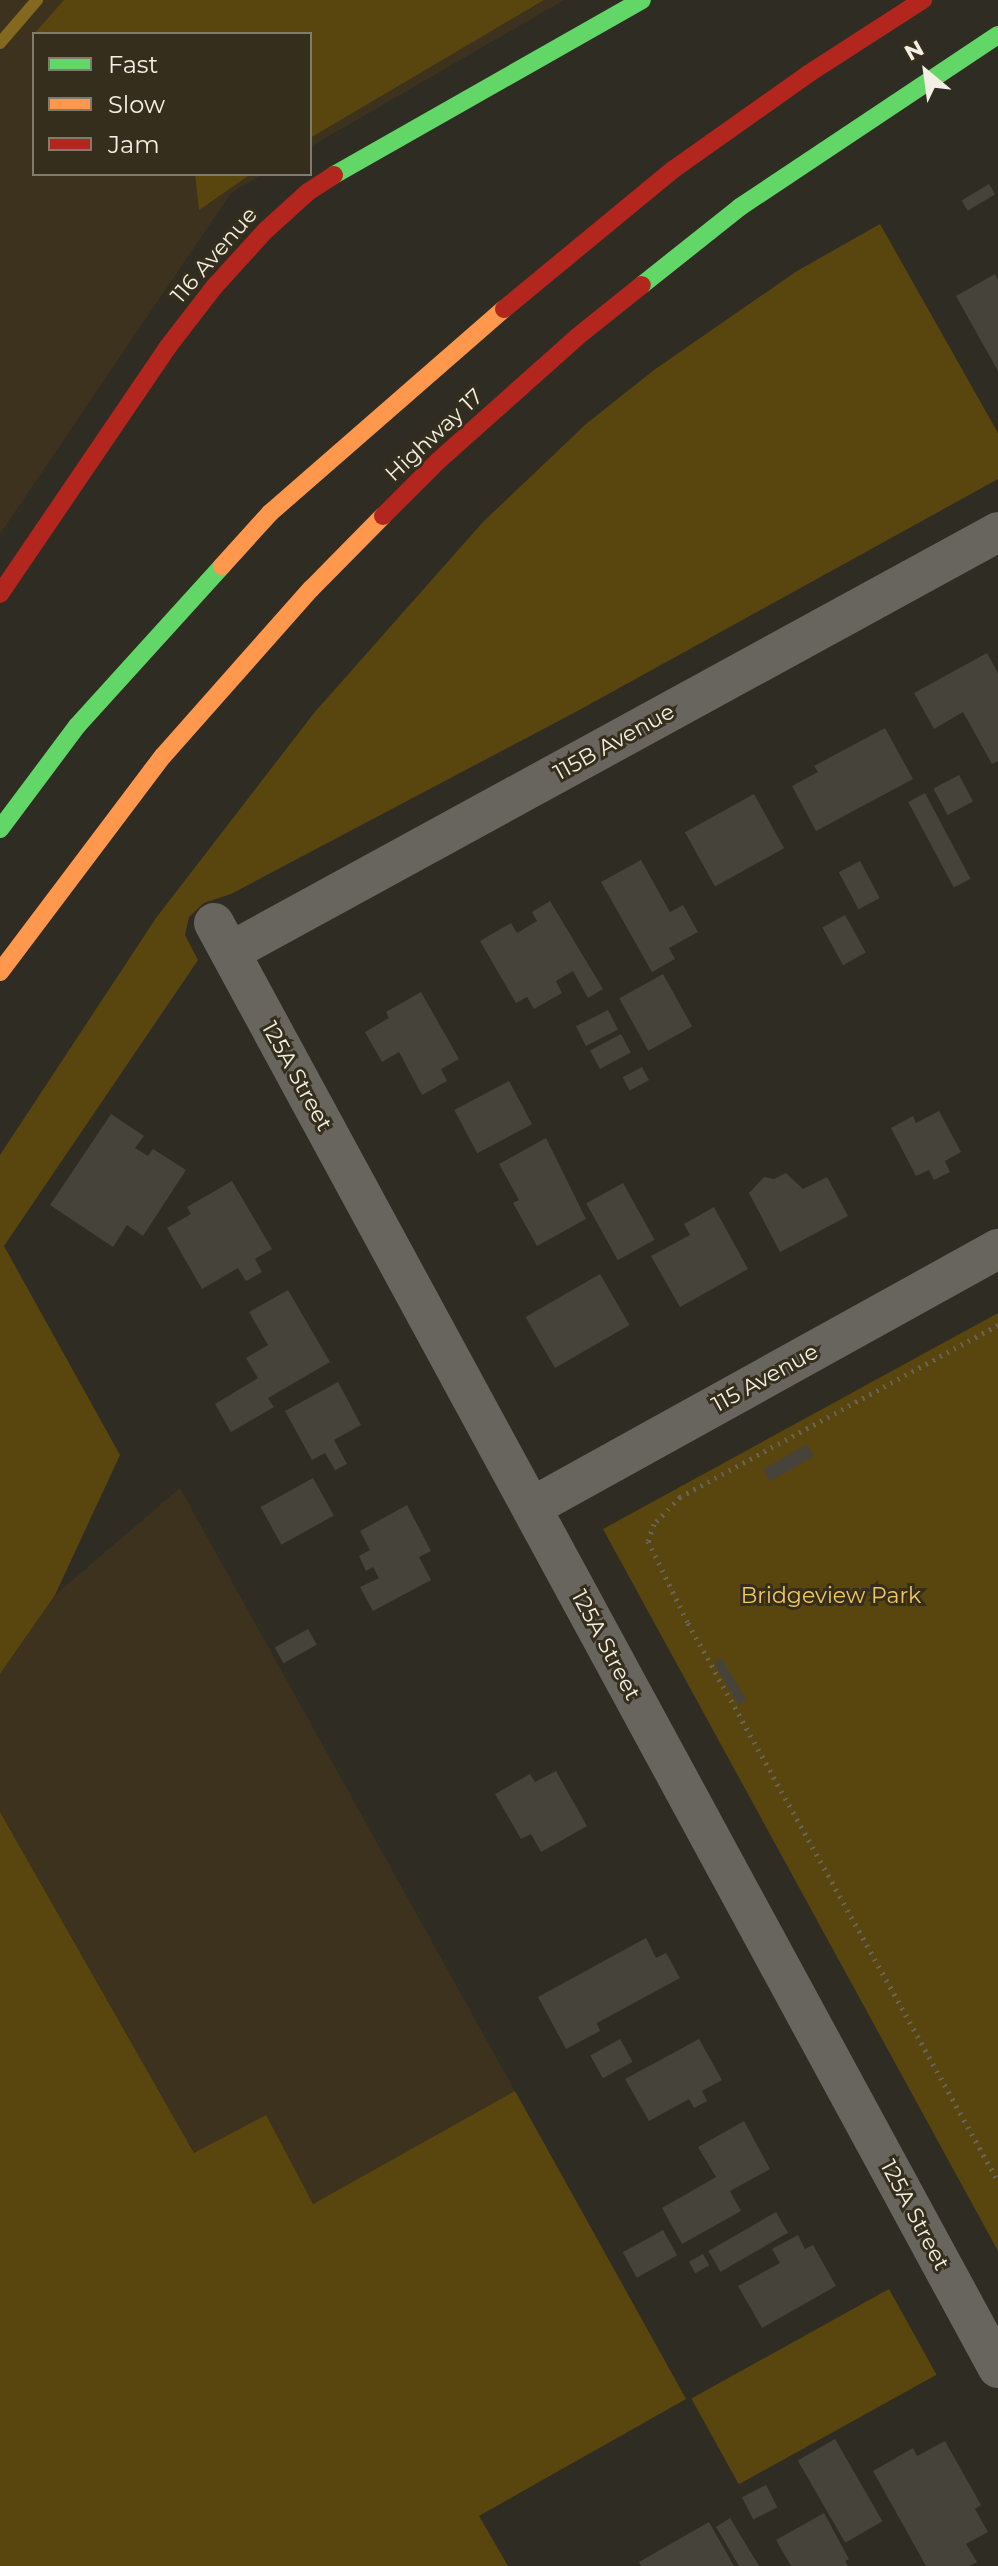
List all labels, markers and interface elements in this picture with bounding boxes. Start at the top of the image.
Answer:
legend [32,32,312,176]
north arrow [886,32,966,112]
text: N [900,34,928,67]
text: Fast [108,50,158,79]
text: Slow [108,90,165,119]
text: Jam [108,130,160,159]
street label: 116 Avenue [165,202,263,308]
street label: Highway 17 [380,383,488,487]
street label: 115B Avenue [549,698,679,786]
street label: 125A Street [256,1017,338,1135]
street label: 115 Avenue [707,1338,823,1418]
park label: Bridgeview Park [741,1583,921,1609]
street label: 125A Street [566,1585,646,1705]
street label: 125A Street [875,2155,955,2275]

